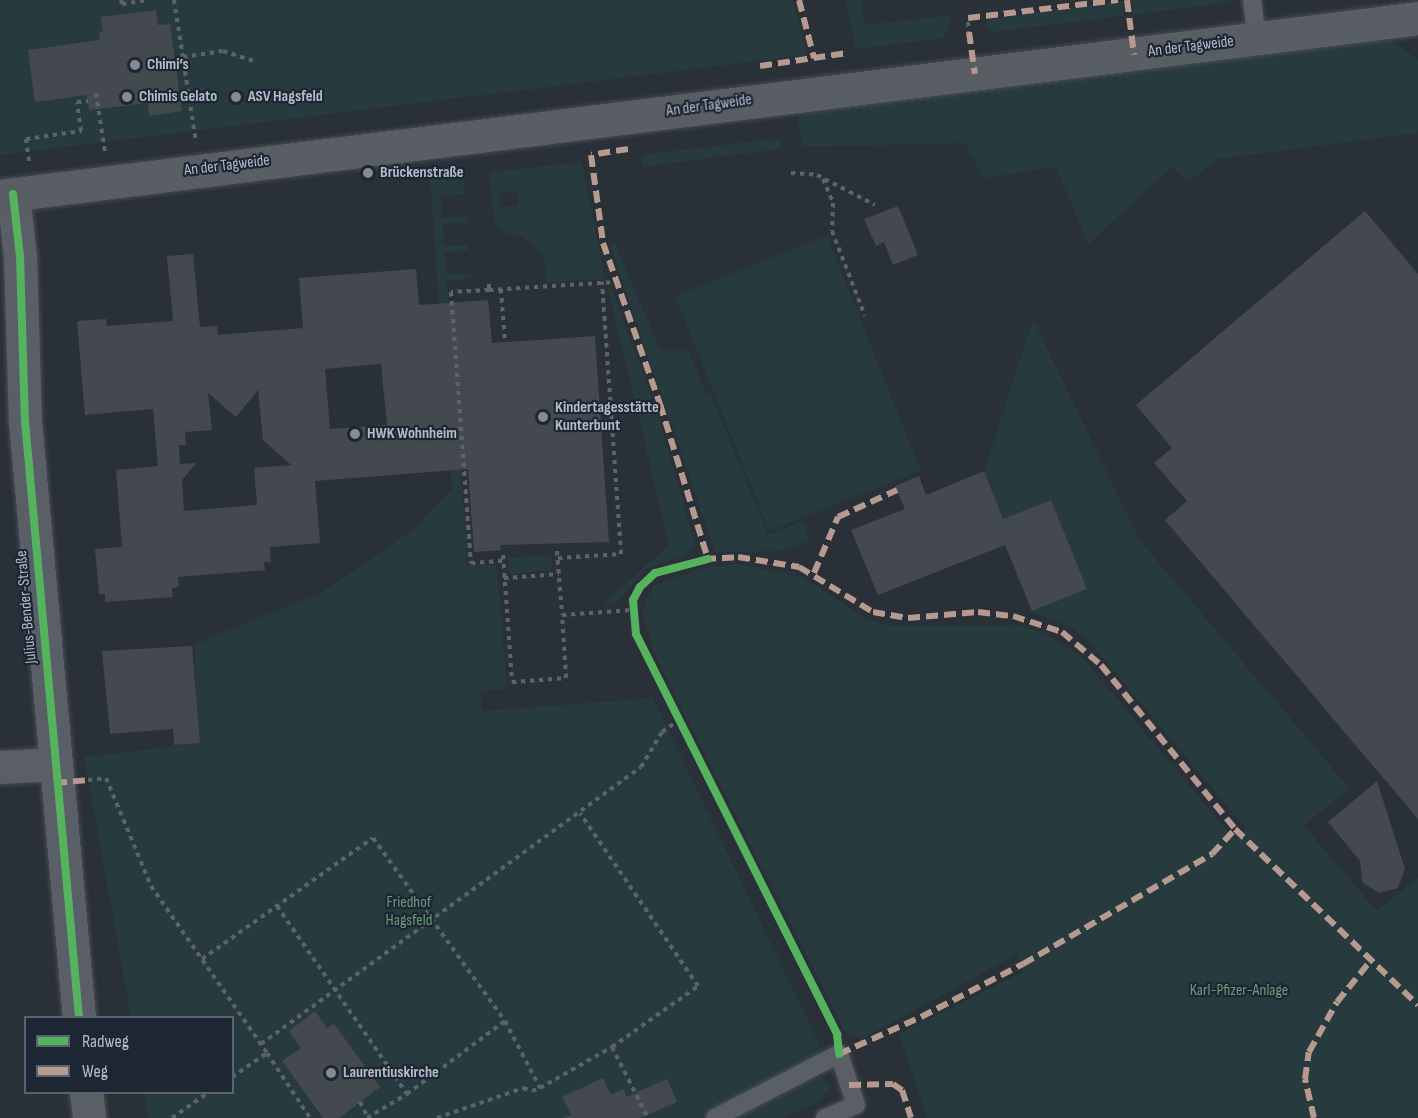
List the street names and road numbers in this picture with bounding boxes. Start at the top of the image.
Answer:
street label: An der Tagweide [1147,32,1235,62]
street label: An der Tagweide [665,91,753,121]
street label: An der Tagweide [183,151,271,181]
street label: Julius-Bender-Straße [12,550,42,664]

